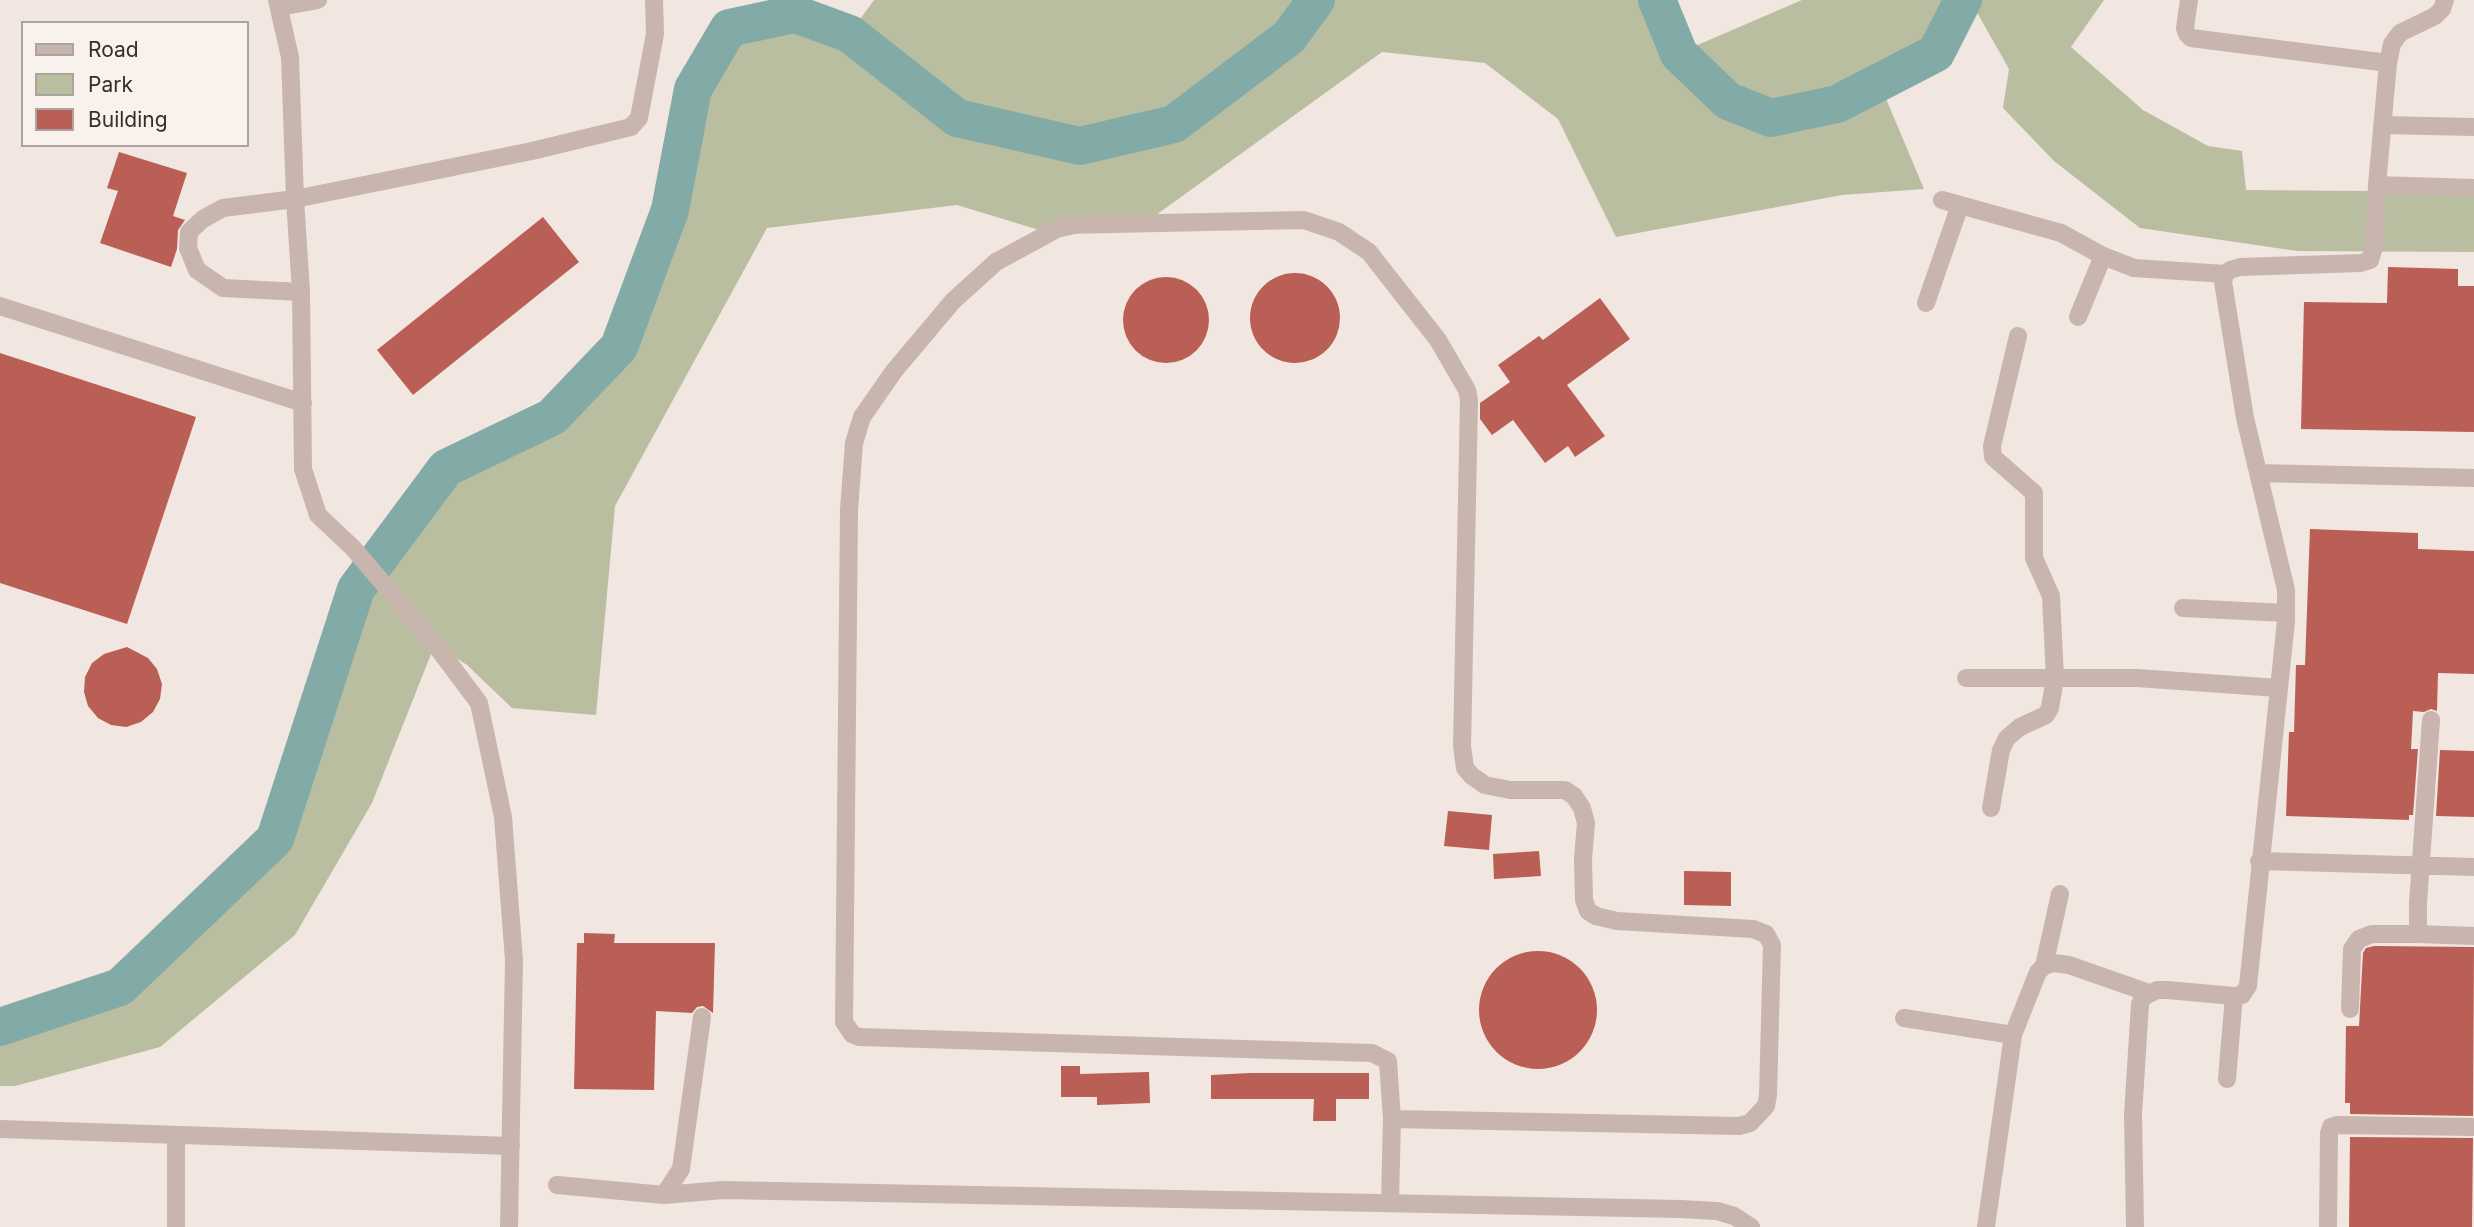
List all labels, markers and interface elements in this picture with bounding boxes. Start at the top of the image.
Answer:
legend [21,21,248,147]
text: Road [88,37,139,62]
text: Park [88,72,133,97]
text: Building [88,107,168,132]

